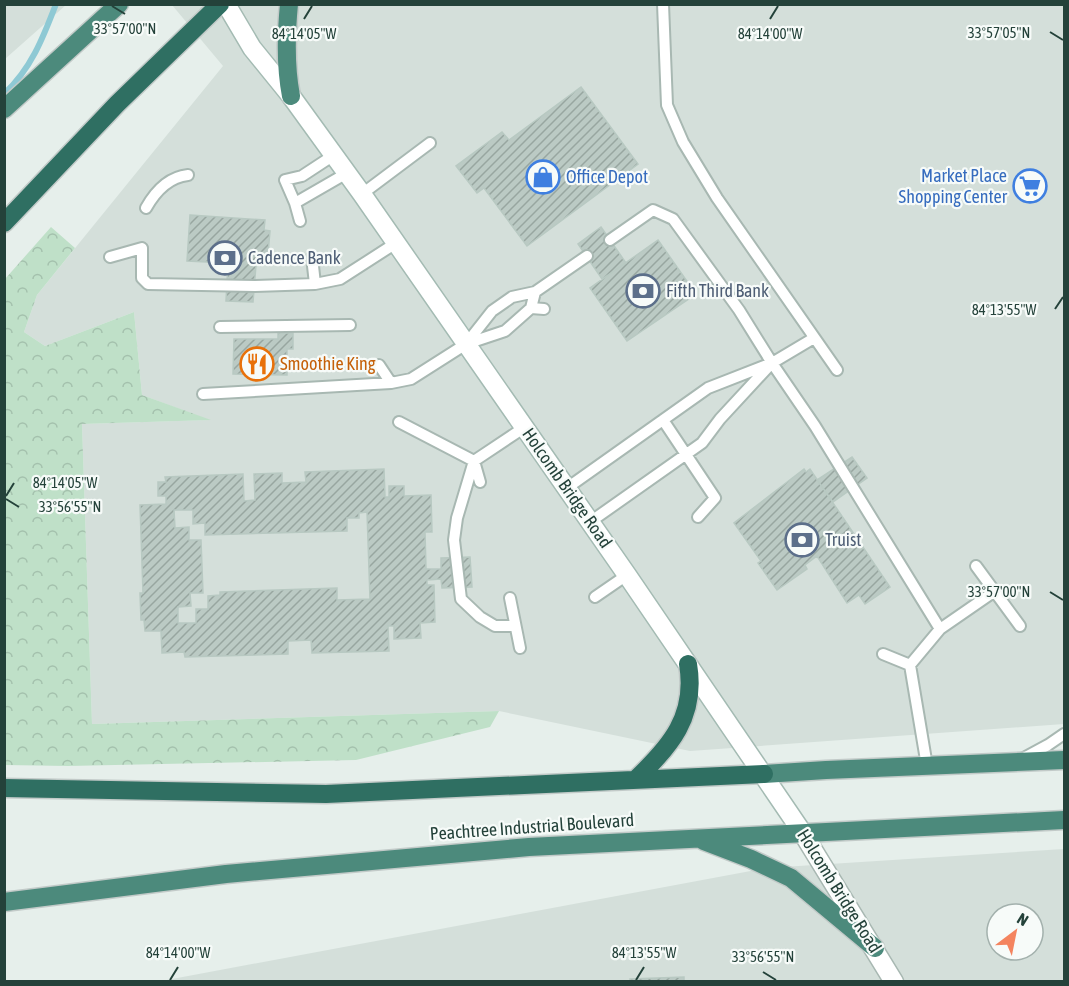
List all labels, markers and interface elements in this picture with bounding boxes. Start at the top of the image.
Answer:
text: 33°57'00"N [94,20,156,37]
text: 33°57'05"N [968,24,1030,41]
text: 84°14'05"W [272,25,336,42]
text: 84°14'00"W [738,25,802,42]
shop icon: Office Depot [525,159,561,195]
place label: Market Place Shopping Center [899,165,1008,207]
place label: Office Depot [566,166,648,187]
supermarket icon: Market Place Shopping Center [1012,168,1048,204]
bank icon: Cadence Bank [207,240,243,276]
place label: Cadence Bank [248,247,341,268]
bank icon: Fifth Third Bank [625,273,661,309]
place label: Fifth Third Bank [666,280,769,301]
text: 84°13'55"W [972,301,1036,318]
restaurant icon: Smoothie King [239,346,275,382]
place label: Smoothie King [280,353,376,374]
street label: Holcomb Bridge Road [518,424,617,552]
text: 84°14'05"W [33,474,97,491]
text: 33°56'55"N [39,498,101,515]
bank icon: Truist [784,522,820,558]
place label: Truist [825,529,862,550]
text: 33°57'00"N [968,583,1030,600]
street label: Peachtree Industrial Boulevard [429,809,635,844]
street label: Holcomb Bridge Road [793,825,886,956]
north arrow [985,902,1045,962]
text: N [1014,909,1032,929]
text: 84°14'00"W [146,944,210,961]
text: 84°13'55"W [612,944,676,961]
text: 33°56'55"N [732,948,794,965]

